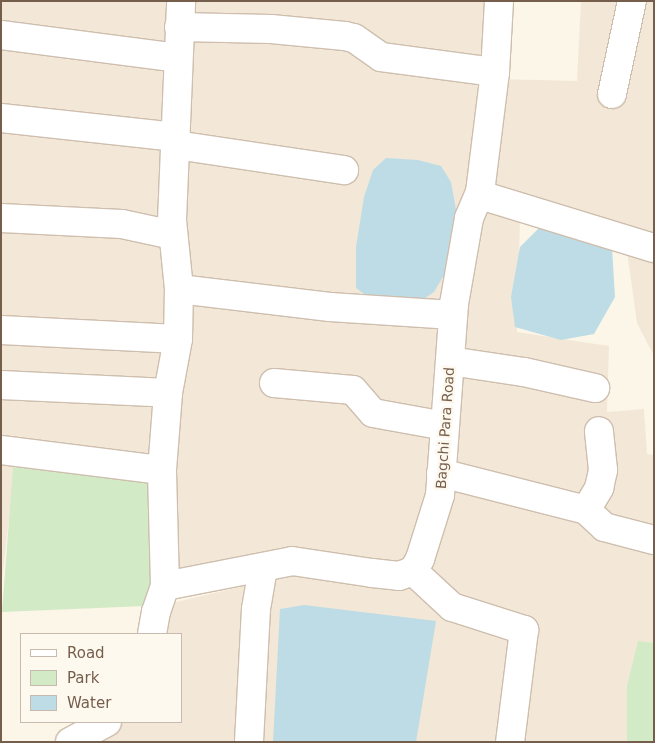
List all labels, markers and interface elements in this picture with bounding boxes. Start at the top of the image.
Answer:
street label: Bagchi Para Road [432,366,458,490]
legend [20,633,182,723]
text: Road [67,644,105,662]
text: Park [67,669,99,687]
text: Water [67,694,111,712]

